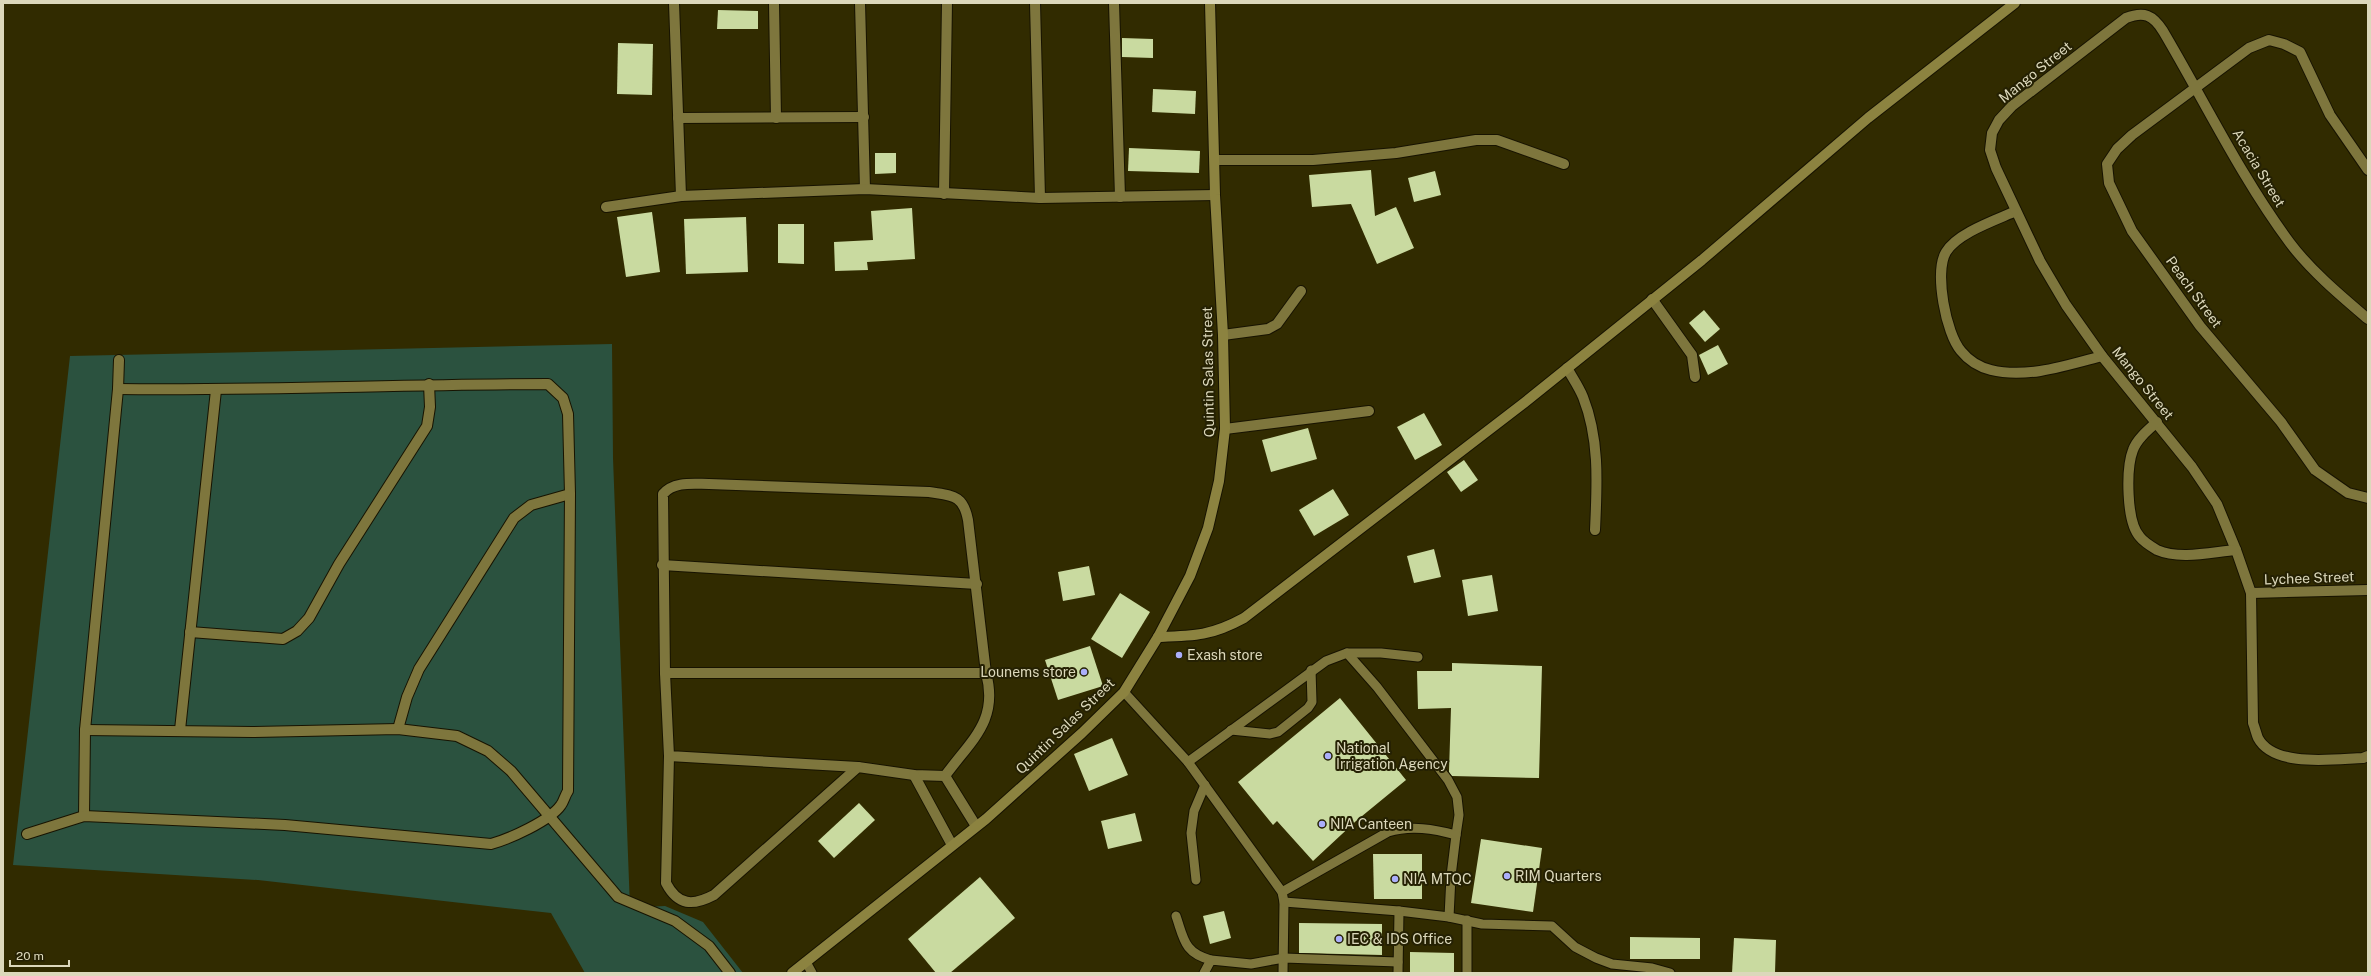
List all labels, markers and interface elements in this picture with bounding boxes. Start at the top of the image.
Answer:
street label: Mango Street [1995,38,2075,106]
street label: Acacia Street [2229,126,2289,210]
street label: Peach Street [2163,253,2225,331]
street label: Quintin Salas Street [1199,306,1217,438]
street label: Mango Street [2109,343,2177,423]
street label: Lychee Street [2263,568,2355,588]
place label: Exash store [1187,647,1263,663]
marker: Exash store [1174,650,1184,660]
place label: Lounems store [980,664,1076,680]
marker: Lounems store [1079,667,1089,677]
street label: Quintin Salas Street [1012,675,1118,777]
place label: National Irrigation Agency [1336,740,1448,772]
marker: National Irrigation Agency [1323,751,1333,761]
place label: NIA Canteen [1330,816,1412,832]
marker: NIA Canteen [1317,819,1327,829]
place label: RIM Quarters [1515,868,1602,884]
place label: NIA MTQC [1403,871,1472,887]
marker: RIM Quarters [1502,871,1512,881]
marker: NIA MTQC [1390,874,1400,884]
place label: IEC & IDS Office [1347,931,1452,947]
marker: IEC & IDS Office [1334,934,1344,944]
scale bar [10,942,69,968]
text: 20 m [16,949,44,963]

